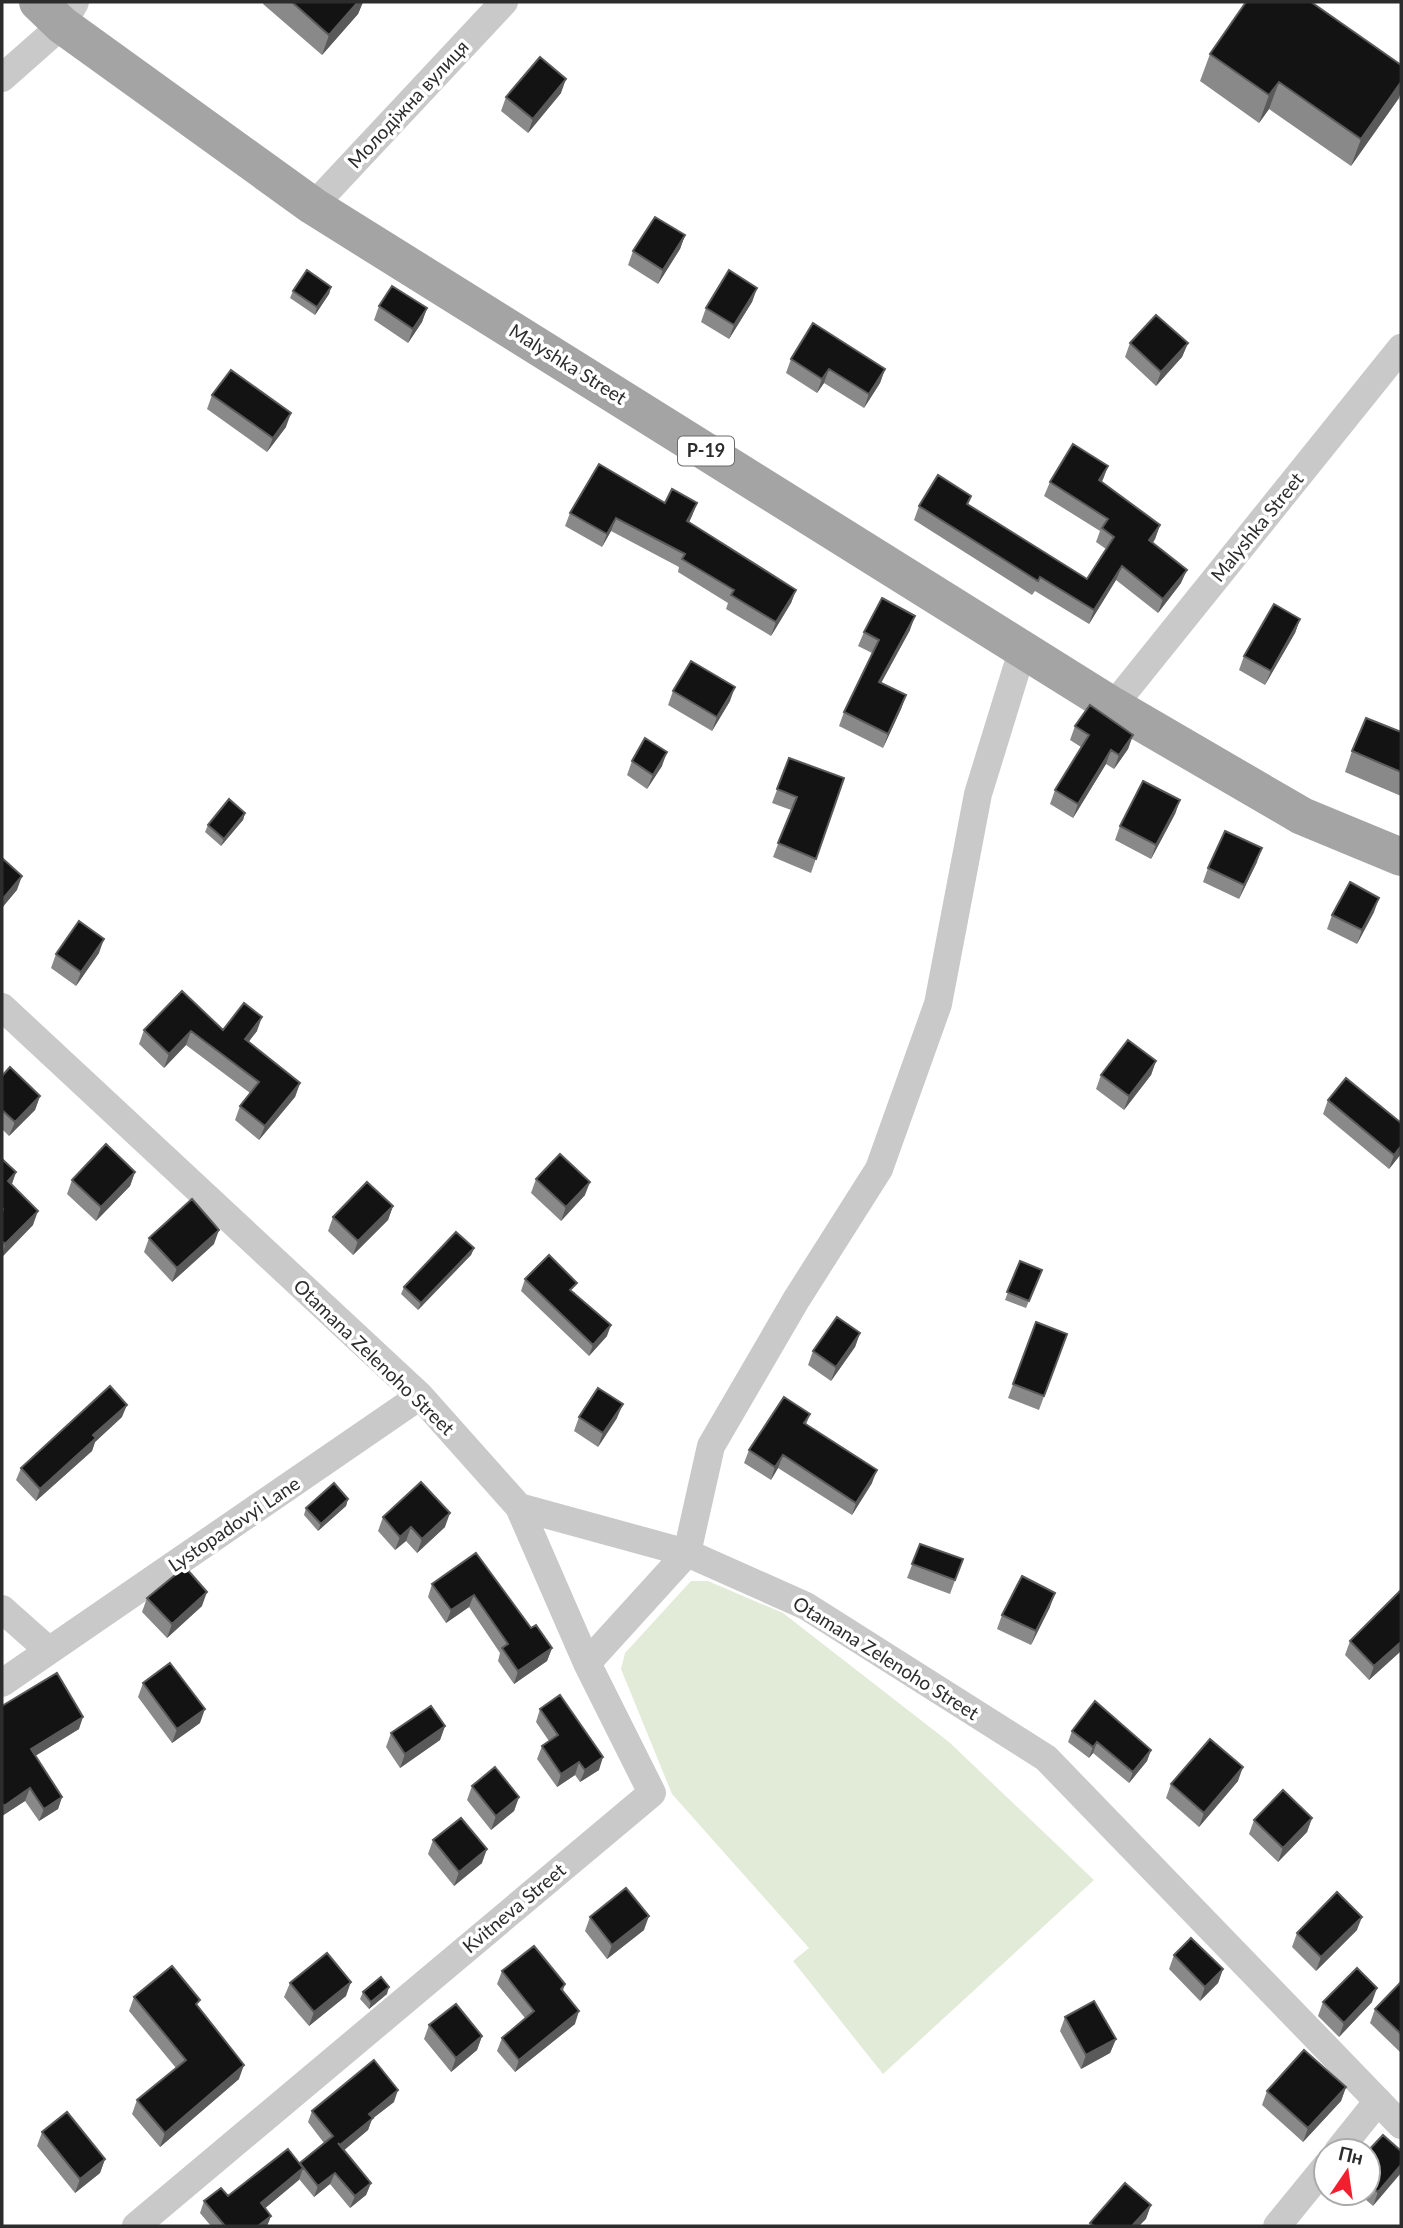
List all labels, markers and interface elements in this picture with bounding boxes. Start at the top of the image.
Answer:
street label: Молодіжна вулиця [342,35,473,172]
street label: Malyshka Street [505,318,631,409]
road number: Р-19 [678,436,734,466]
street label: Malyshka Street [1206,467,1308,586]
street label: Otamana Zelenoho Street [289,1274,460,1440]
street label: Lystopadovyi Lane [164,1471,304,1576]
street label: Otamana Zelenoho Street [789,1591,984,1724]
street label: Kvitneva Street [458,1858,570,1957]
north arrow [1312,2137,1382,2207]
text: Пн [1336,2141,1366,2169]

